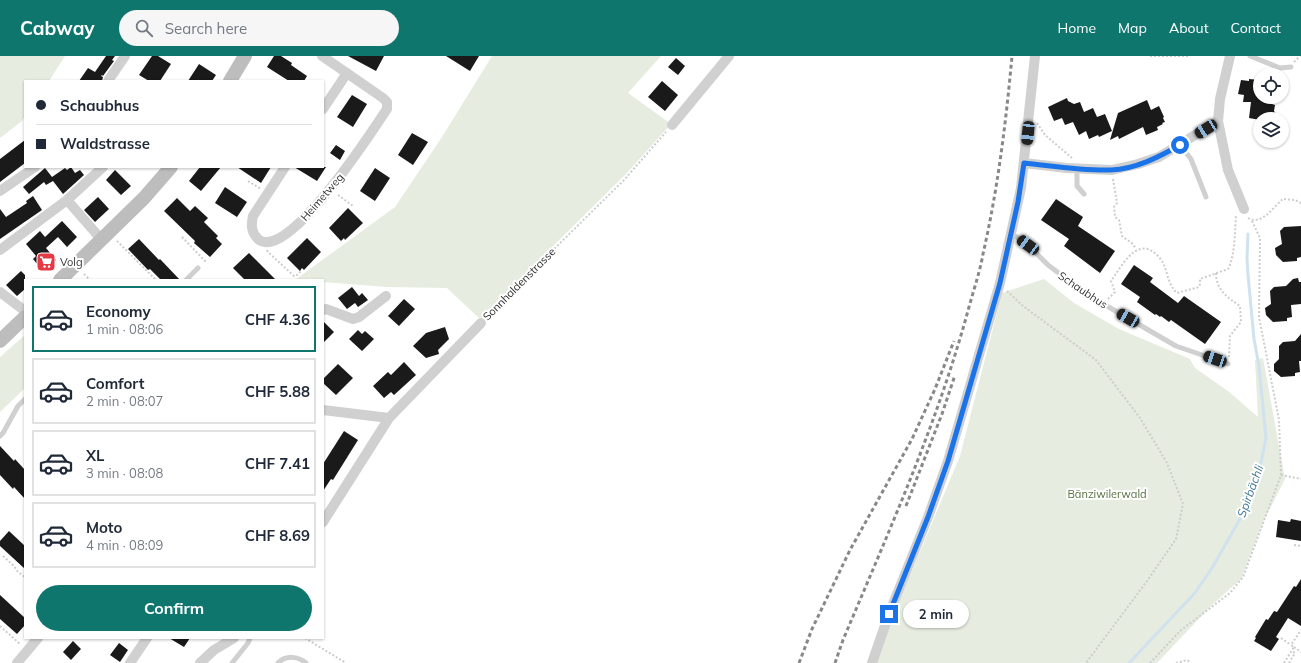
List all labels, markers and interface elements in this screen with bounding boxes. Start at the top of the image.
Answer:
search box [119,10,399,46]
text: Cabway [20,16,95,40]
icon: search [133,17,155,39]
text: Search here [165,19,247,38]
text: Home [1057,19,1096,37]
text: Map [1118,19,1147,37]
text: About [1169,19,1209,37]
text: Contact [1231,19,1281,37]
map controls [1253,68,1289,148]
button: locate [1253,68,1289,104]
text: Schaubhus [60,96,139,115]
button: layers [1253,112,1289,148]
car [1193,118,1219,140]
car [1021,120,1035,146]
text: Waldstrasse [60,134,150,153]
route start [1171,136,1189,154]
street label: Heimetweg [297,170,347,224]
car [1015,233,1041,257]
street label: Sonnhaldenstrasse [480,245,558,323]
supermarket icon: Volg [35,251,57,273]
place label: Volg [60,255,83,269]
street label: Schaubhus [1056,268,1110,312]
icon: car [38,301,74,337]
text: Economy [86,302,151,321]
car [1115,307,1141,329]
text: CHF 4.36 [245,310,310,329]
text: 1 min · 08:06 [86,321,163,337]
car [1202,349,1228,369]
icon: car [38,373,74,409]
text: Comfort [86,374,144,393]
text: CHF 5.88 [245,382,310,401]
text: 2 min · 08:07 [86,393,163,409]
icon: car [38,445,74,481]
text: XL [86,446,104,465]
text: CHF 7.41 [245,454,310,473]
water label: Spirbächli [1234,462,1266,519]
text: 3 min · 08:08 [86,465,163,481]
park label: Bänziwilerwald [1067,487,1147,501]
icon: car [38,517,74,553]
text: Moto [86,518,122,537]
text: CHF 8.69 [245,526,310,545]
text: 4 min · 08:09 [86,537,163,553]
button: Confirm [36,585,312,631]
callout: 2 min [903,600,969,628]
route end [880,605,898,623]
text: 2 min [919,606,953,622]

